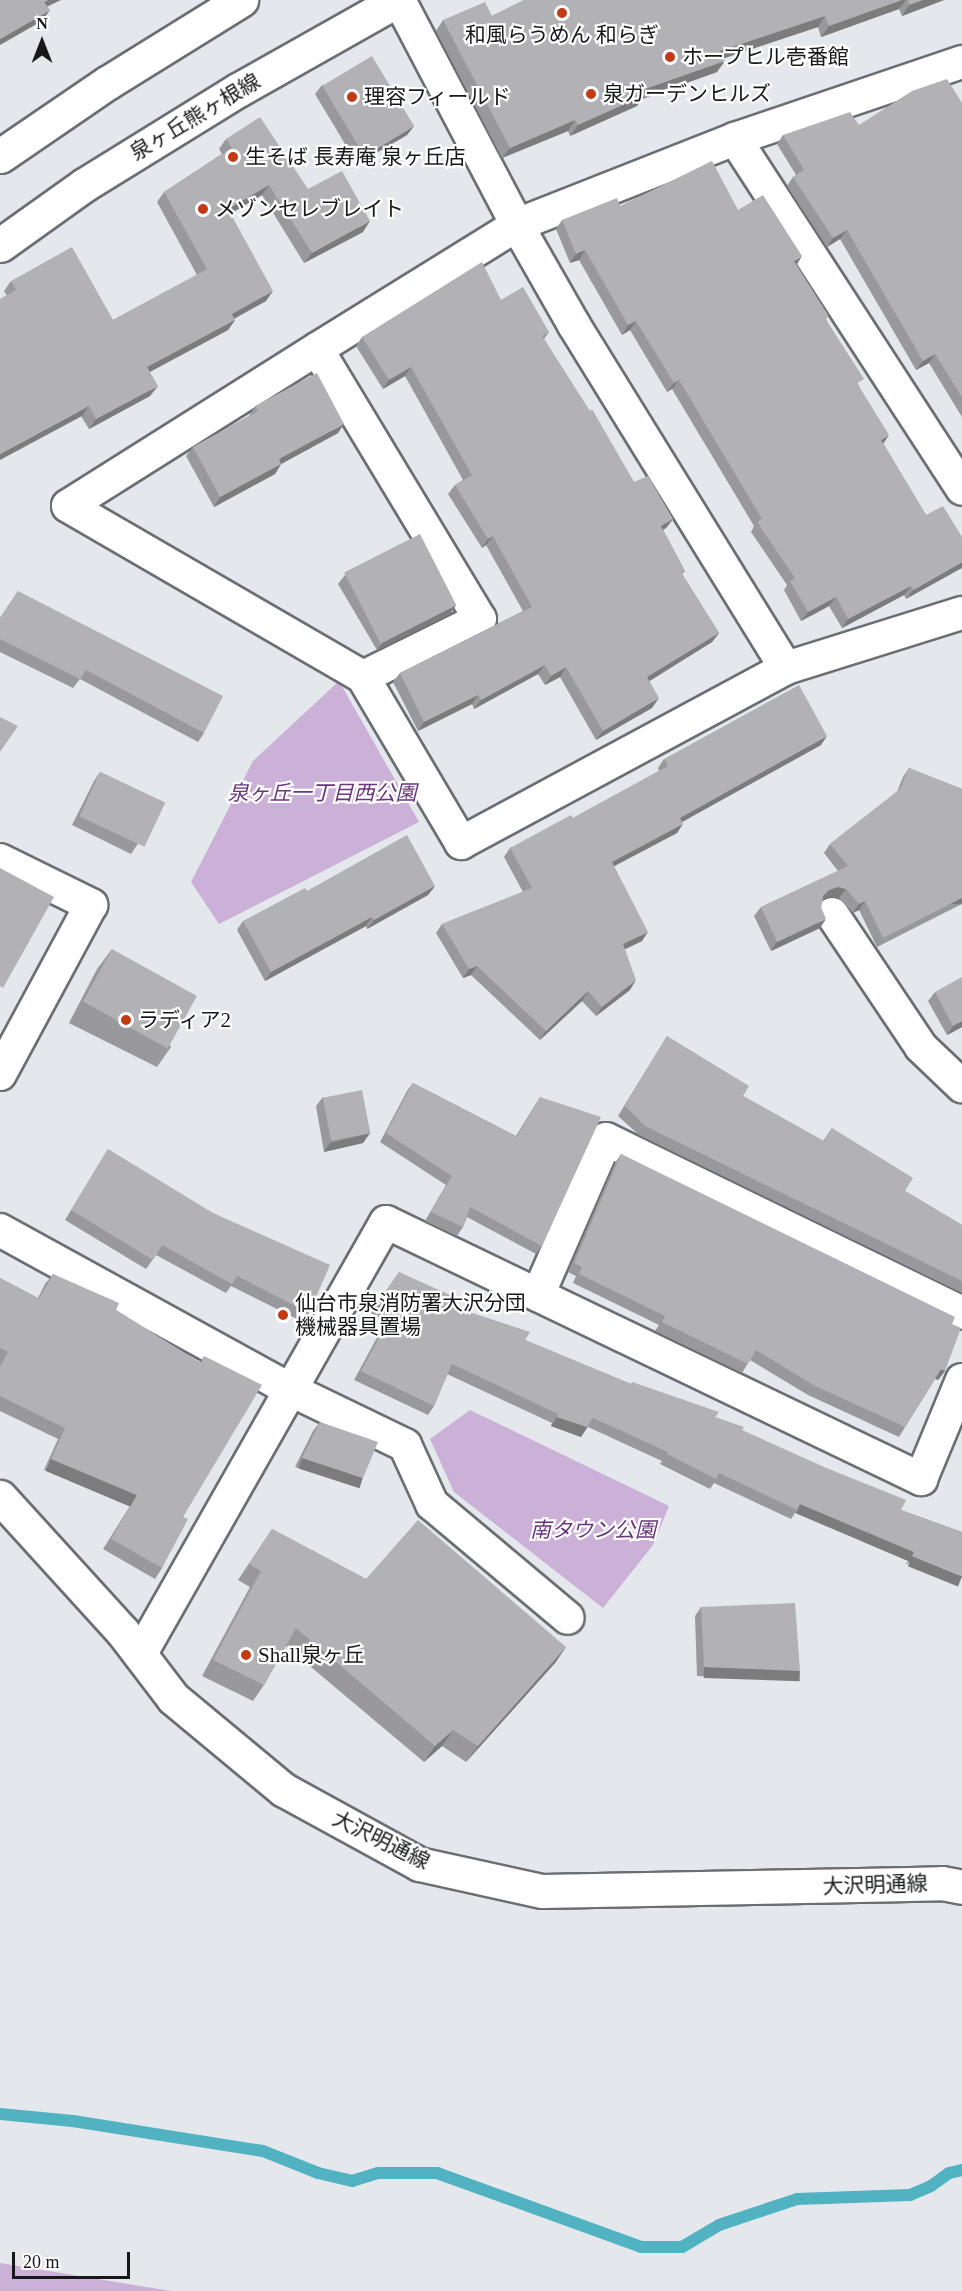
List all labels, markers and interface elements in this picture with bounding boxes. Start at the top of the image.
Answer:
marker: 和風らうめん 和らぎ [555,6,569,20]
north arrow [12,12,72,72]
text: N [36,15,48,32]
place label: 和風らうめん 和らぎ [465,22,659,48]
place label: ホープヒル壱番館 [682,44,850,70]
marker: ホープヒル壱番館 [663,50,677,64]
street label: 泉ヶ丘熊ヶ根線 [126,68,264,166]
place label: 泉ガーデンヒルズ [603,81,771,107]
place label: 理容フィールド [364,84,511,110]
marker: 泉ガーデンヒルズ [584,87,598,101]
marker: 理容フィールド [345,90,359,104]
place label: 生そば 長寿庵 泉ヶ丘店 [245,144,465,170]
marker: 生そば 長寿庵 泉ヶ丘店 [226,150,240,164]
place label: メゾンセレブレイト [215,196,404,222]
marker: メゾンセレブレイト [196,202,210,216]
park label: 泉ヶ丘一丁目西公園 [228,780,416,806]
place label: ラディア2 [138,1007,232,1033]
marker: ラディア2 [119,1013,133,1027]
place label: 仙台市泉消防署大沢分団 機械器具置場 [295,1290,526,1340]
marker: 仙台市泉消防署大沢分団 機械器具置場 [276,1308,290,1322]
park label: 南タウン公園 [530,1517,656,1543]
place label: Shall泉ヶ丘 [258,1642,364,1668]
marker: Shall泉ヶ丘 [239,1648,253,1662]
street label: 大沢明通線 [328,1806,434,1874]
street label: 大沢明通線 [822,1871,928,1899]
scale bar [15,2240,134,2278]
text: 20 m [23,2252,60,2272]

